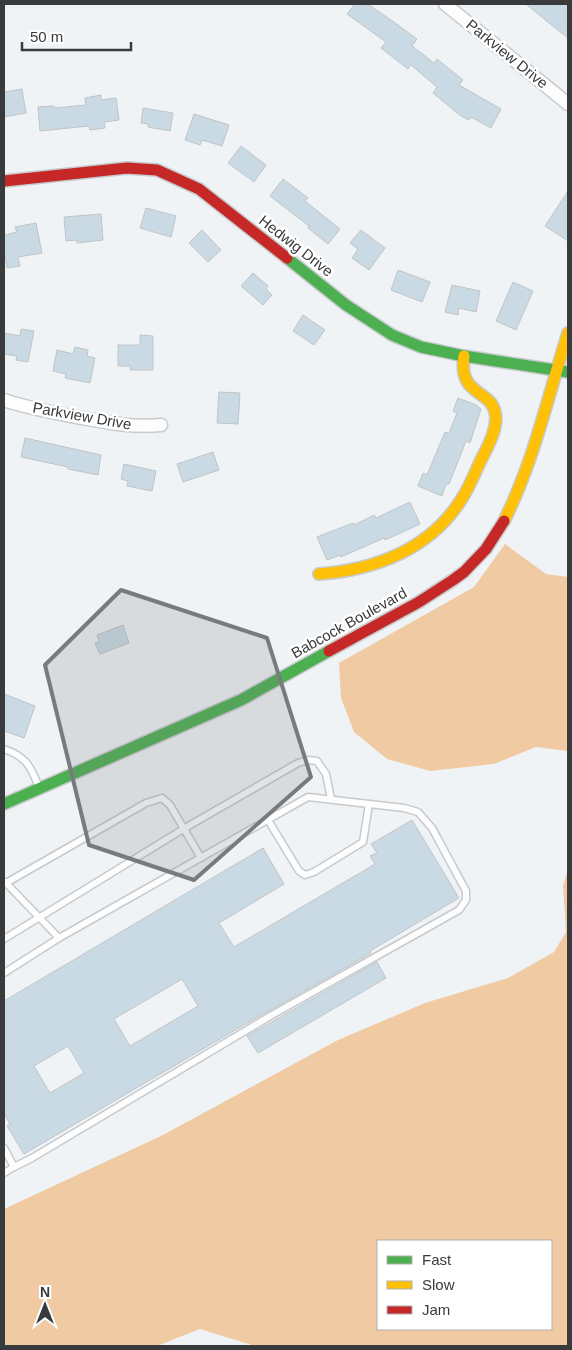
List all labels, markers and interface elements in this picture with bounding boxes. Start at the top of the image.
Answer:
street label: Parkview Drive [463,16,552,92]
scale bar [22,20,131,52]
text: 50 m [30,28,63,45]
street label: Hedwig Drive [256,211,337,280]
street label: Parkview Drive [31,398,133,433]
street label: Babcock Boulevard [288,584,409,661]
legend [377,1240,552,1330]
text: Fast [422,1251,452,1268]
text: Slow [422,1276,455,1293]
north arrow [20,1280,70,1330]
text: N [40,1284,50,1300]
text: Jam [422,1301,450,1318]

